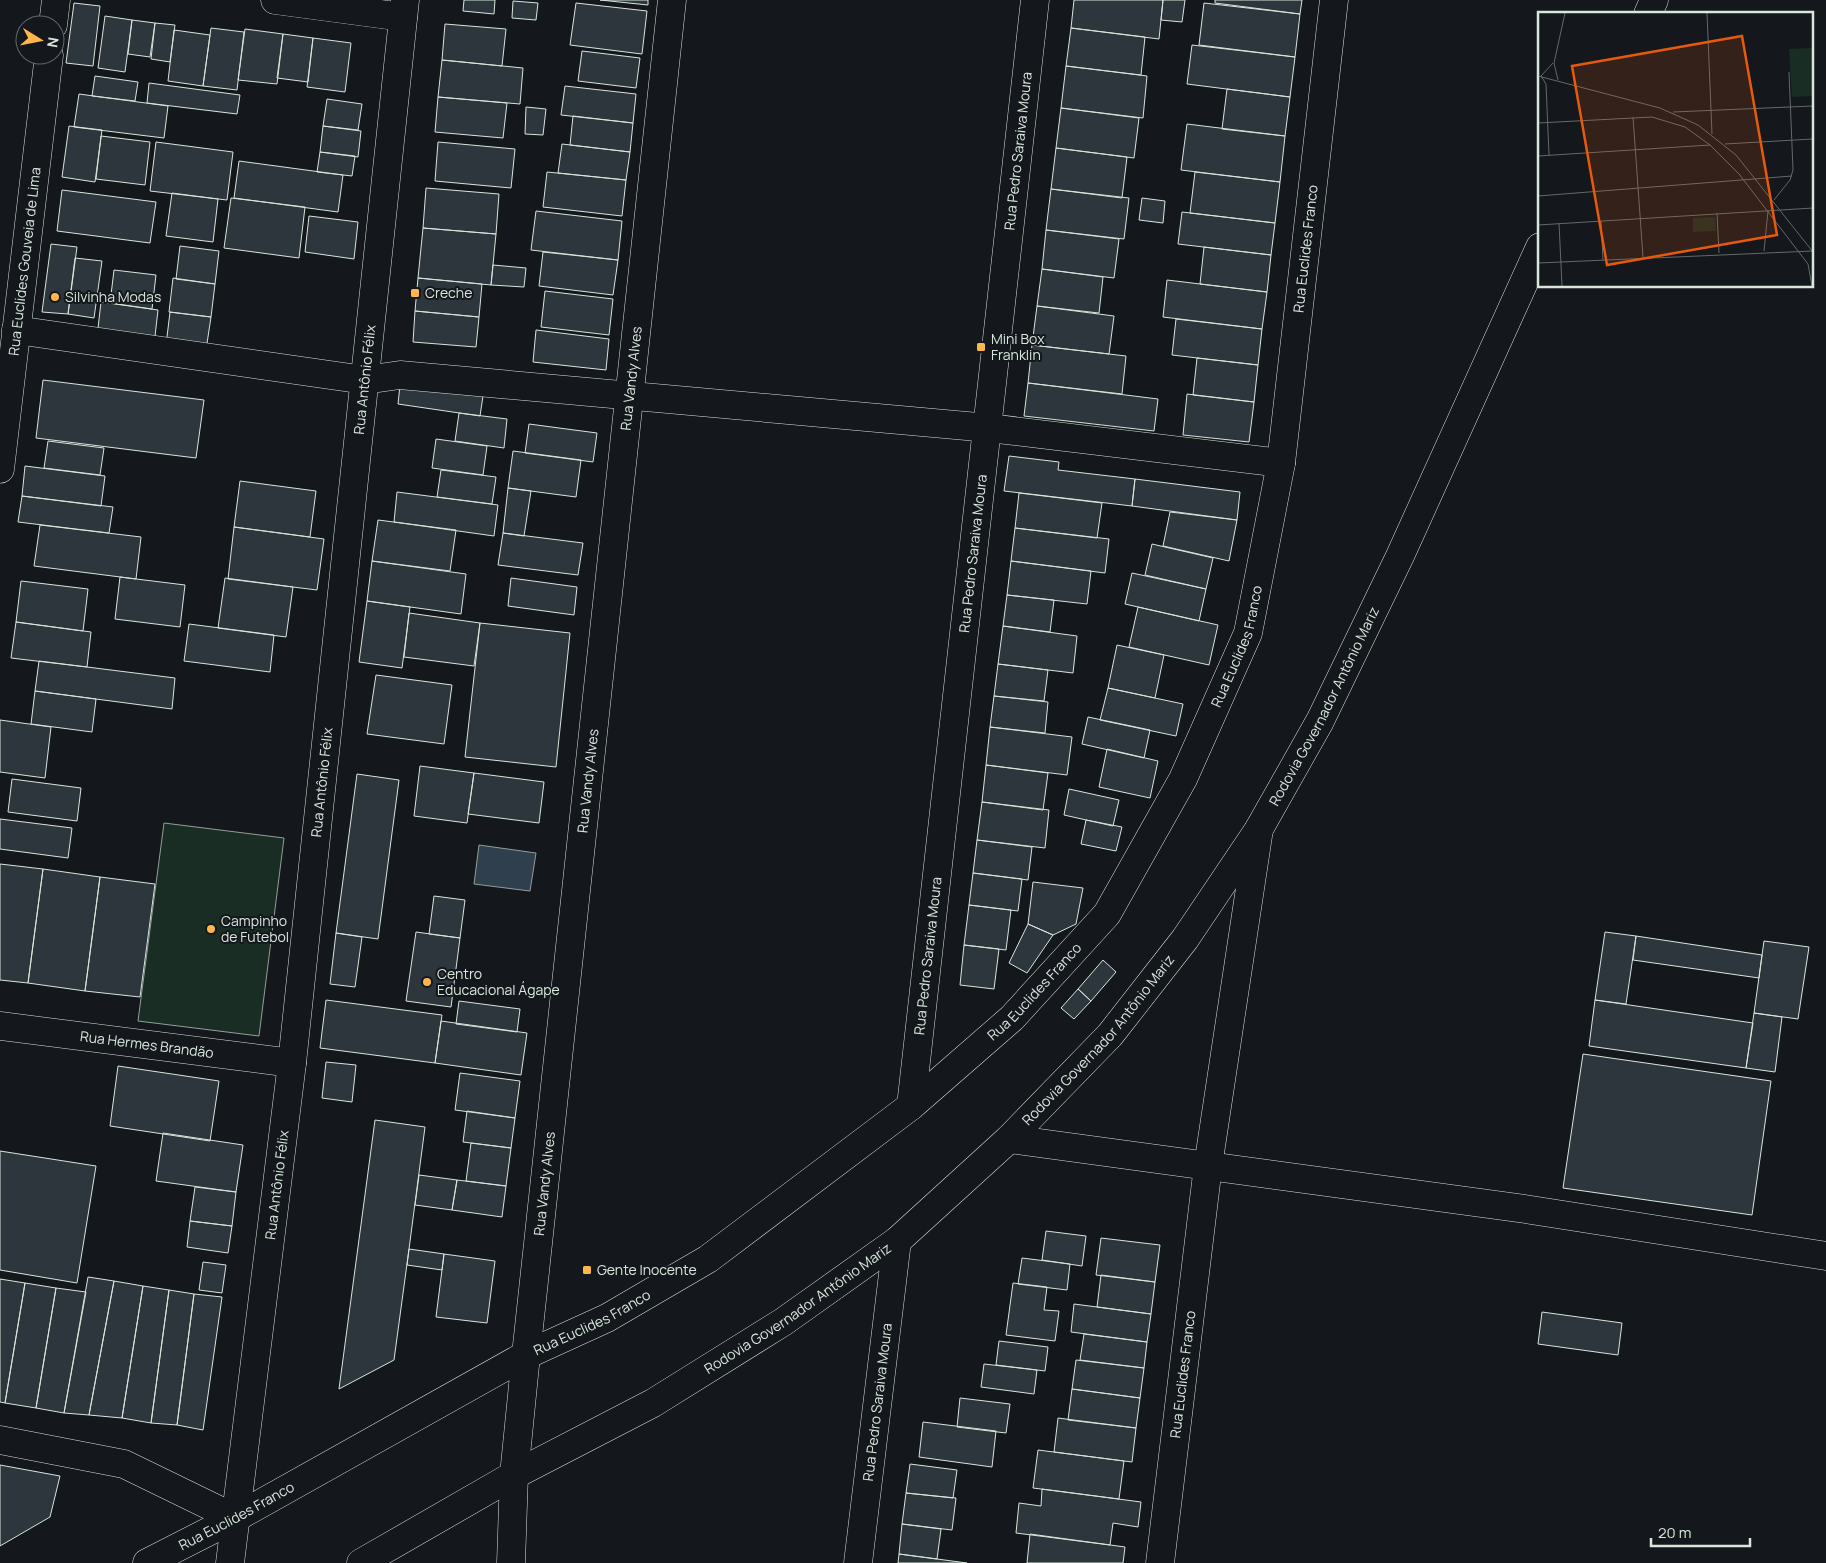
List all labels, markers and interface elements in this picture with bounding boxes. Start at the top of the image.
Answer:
inset map [1538,12,1814,288]
north arrow [15,15,65,65]
text: N [43,36,64,49]
street label: Rua Pedro Saraiva Moura [999,71,1036,231]
street label: Rua Euclides Gouveia de Lima [3,166,45,357]
street label: Rua Euclides Franco [1288,184,1322,314]
place label: Creche [425,283,472,302]
place label: Silvinha Modas [65,287,161,306]
marker: Creche [409,287,421,299]
marker: Silvinha Modas [49,291,61,303]
street label: Rua Antônio Félix [349,323,379,435]
street label: Rua Vandy Alves [616,325,646,431]
place label: Mini Box Franklin [991,329,1045,364]
marker: Mini Box Franklin [975,341,987,353]
street label: Rua Pedro Saraiva Moura [954,473,991,634]
street label: Rua Euclides Franco [1206,584,1266,710]
street label: Rodovia Governador Antônio Mariz [1264,603,1383,809]
street label: Rua Antônio Félix [306,726,337,838]
street label: Rua Vandy Alves [572,728,602,834]
street label: Rua Pedro Saraiva Moura [909,876,946,1036]
place label: Campinho de Futebol [221,911,289,946]
marker: Campinho de Futebol [205,923,217,935]
street label: Rua Euclides Franco [983,938,1085,1044]
street label: Rodovia Governador Antônio Mariz [1018,951,1178,1129]
place label: Centro Educacional Ágape [437,964,560,999]
marker: Centro Educacional Ágape [421,976,433,988]
street label: Rua Hermes Brandão [79,1026,215,1062]
street label: Rua Antônio Félix [260,1128,293,1241]
street label: Rua Vandy Alves [529,1131,559,1237]
street label: Rodovia Governador Antônio Mariz [700,1238,895,1378]
place label: Gente Inocente [597,1260,697,1279]
marker: Gente Inocente [581,1264,593,1276]
street label: Rua Euclides Franco [530,1285,654,1359]
street label: Rua Euclides Franco [1165,1309,1199,1439]
street label: Rua Pedro Saraiva Moura [858,1322,896,1482]
street label: Rua Euclides Franco [175,1477,297,1554]
scale bar [1651,1516,1750,1548]
text: 20 m [1658,1522,1691,1543]

